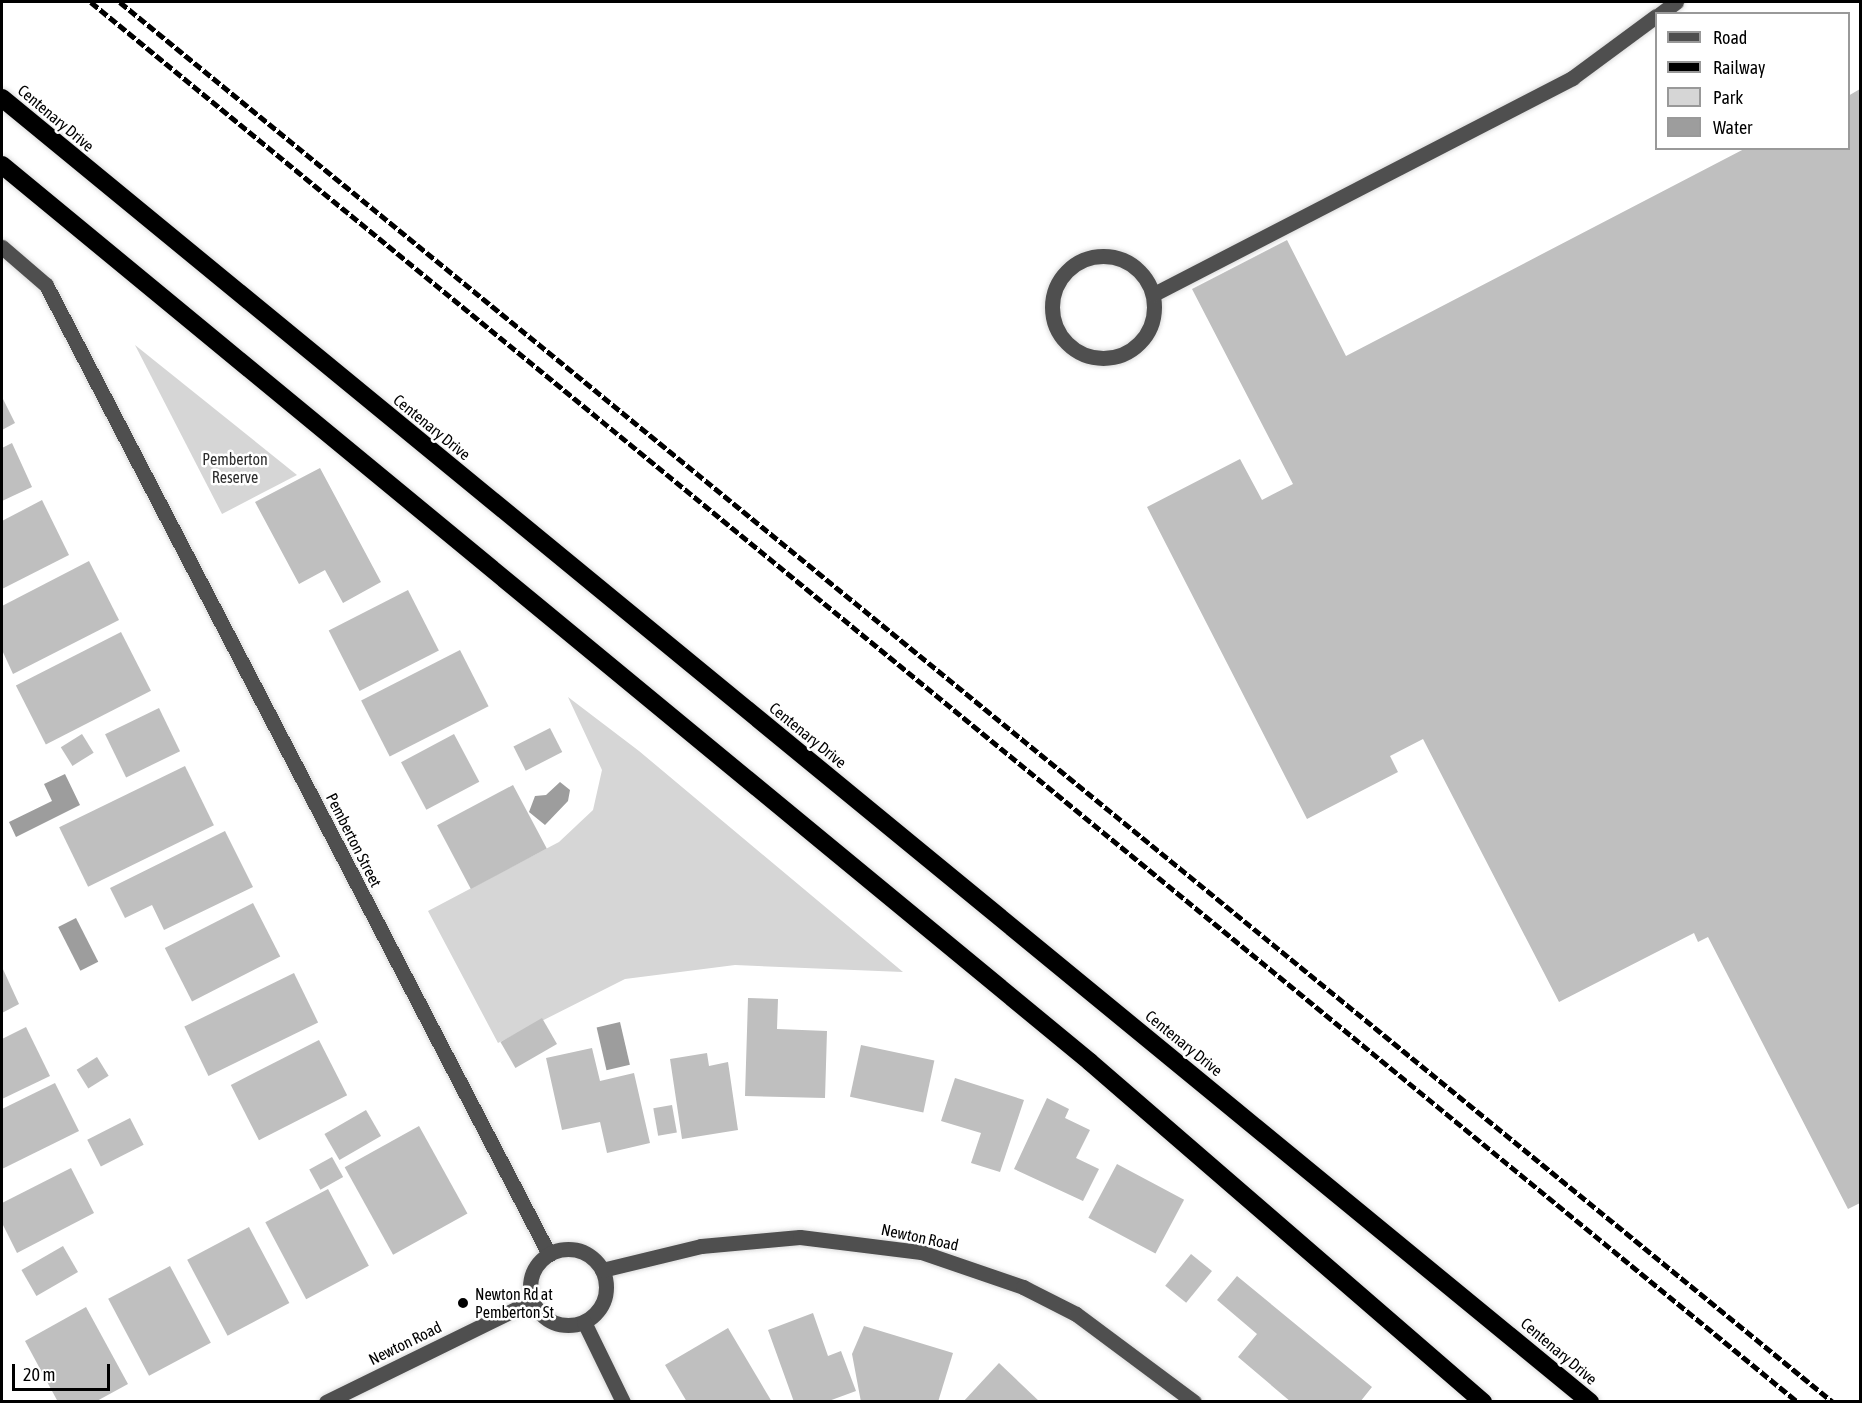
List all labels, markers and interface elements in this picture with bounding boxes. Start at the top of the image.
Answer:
legend [1655,12,1850,150]
text: Road [1713,27,1747,48]
text: Railway [1713,57,1765,78]
street label: Centenary Drive [14,81,98,155]
text: Park [1713,87,1743,108]
text: Water [1713,117,1752,138]
street label: Centenary Drive [390,390,474,464]
park label: Pemberton Reserve [202,449,268,487]
street label: Centenary Drive [766,698,850,772]
street label: Pemberton Street [322,790,386,890]
street label: Centenary Drive [1142,1006,1226,1080]
street label: Newton Road [880,1219,960,1255]
place label: Newton Rd at Pemberton St [475,1284,554,1322]
marker: Newton Rd at Pemberton St [456,1296,470,1310]
street label: Centenary Drive [1517,1314,1601,1388]
street label: Newton Road [365,1317,445,1369]
scale bar [15,1352,112,1390]
text: 20 m [23,1364,55,1385]

